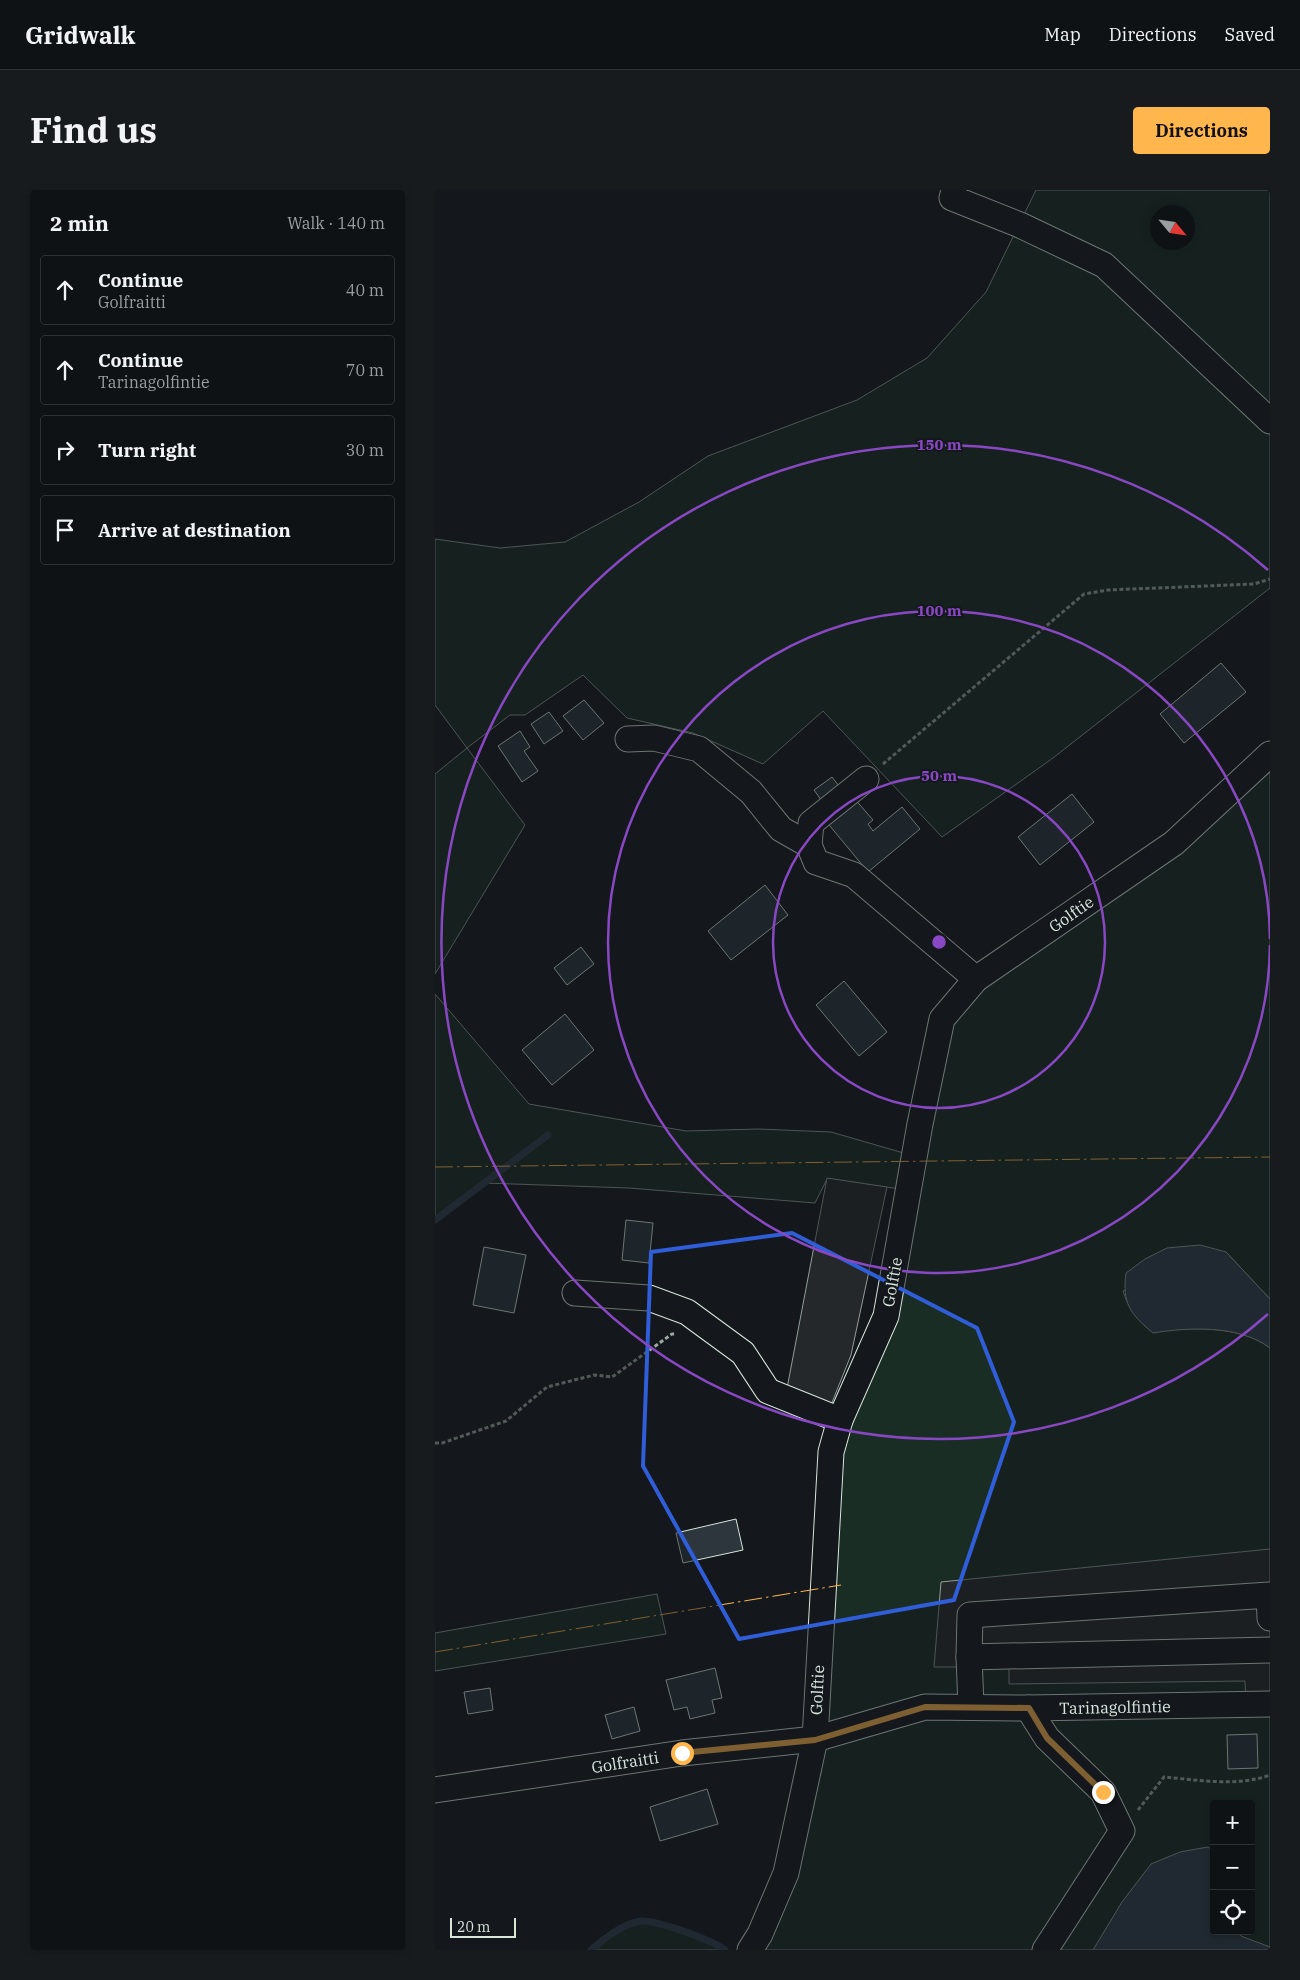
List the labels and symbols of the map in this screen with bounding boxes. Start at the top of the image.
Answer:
north arrow [1150,205,1195,250]
text: 150 m [916,435,962,454]
text: 100 m [916,601,962,620]
text: 50 m [921,766,957,785]
street label: Golftie [1045,891,1097,937]
centre of rings [930,933,948,951]
street label: Golftie [878,1256,906,1308]
street label: Golftie [806,1664,828,1716]
street label: Tarinagolfintie [1059,1696,1171,1718]
route start [671,1742,694,1765]
street label: Golfraitti [590,1747,660,1777]
route end [1092,1781,1115,1804]
scale bar [450,1915,516,1938]

